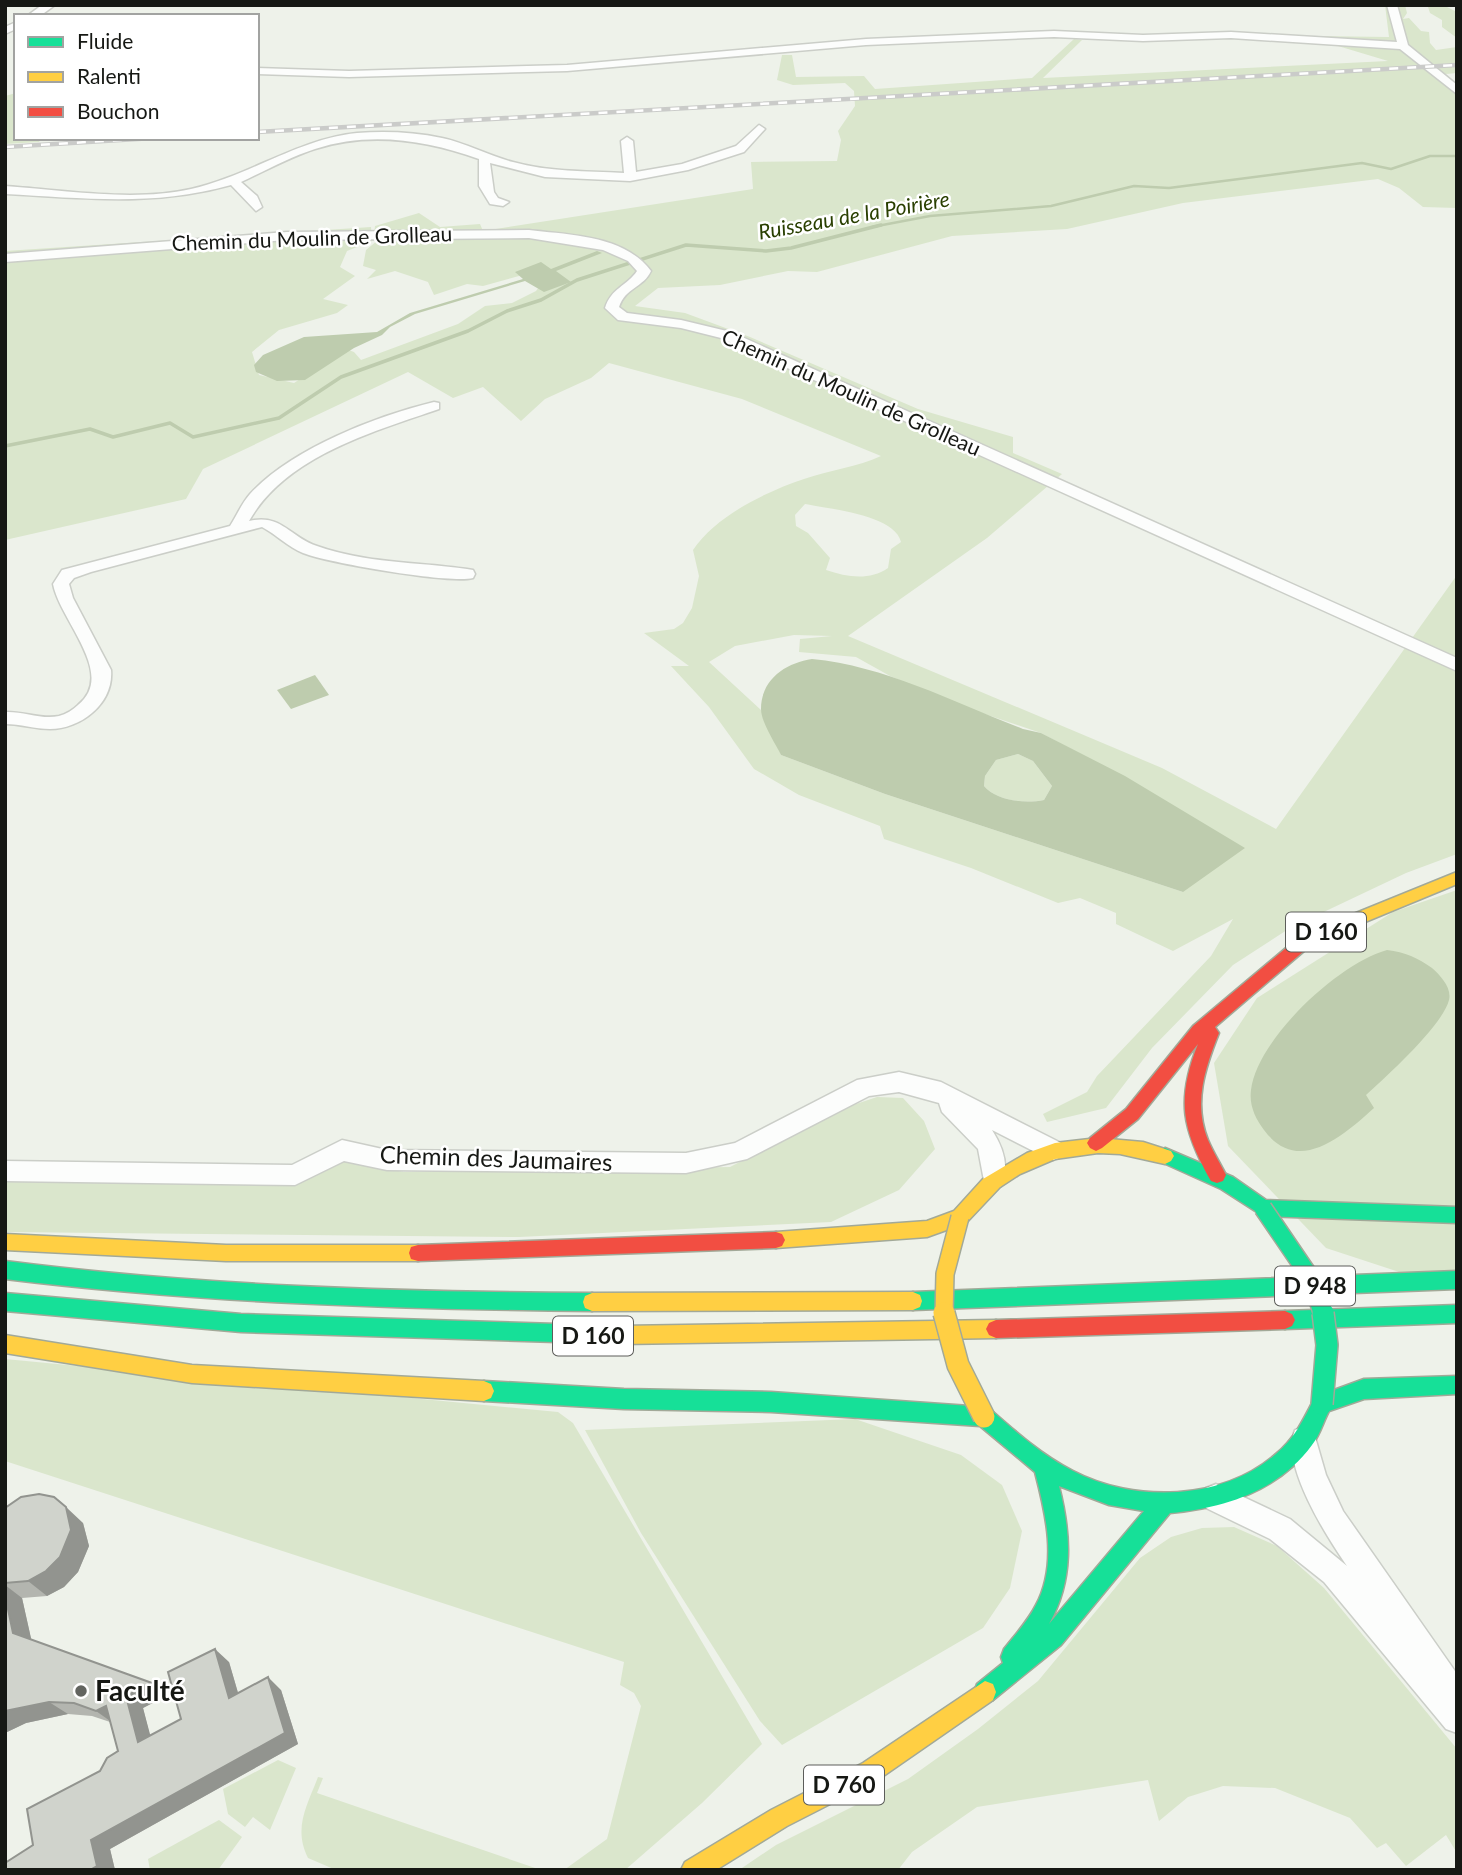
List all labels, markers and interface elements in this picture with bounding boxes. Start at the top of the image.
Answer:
legend [14,14,259,140]
text: Fluide [77,28,133,53]
text: Ralenti [77,63,141,88]
text: Bouchon [77,98,159,123]
water label: Ruisseau de la Poirière [756,185,951,244]
street label: Chemin du Moulin de Grolleau [171,220,453,255]
street label: Chemin du Moulin de Grolleau [718,323,985,460]
road number: D 160 [1286,912,1366,951]
street label: Chemin des Jaumaires [379,1139,613,1176]
road number: D 948 [1275,1266,1355,1306]
road number: D 160 [553,1316,633,1356]
place label: Faculté [95,1673,185,1707]
marker: Faculté [73,1683,89,1699]
road number: D 760 [804,1766,884,1804]

